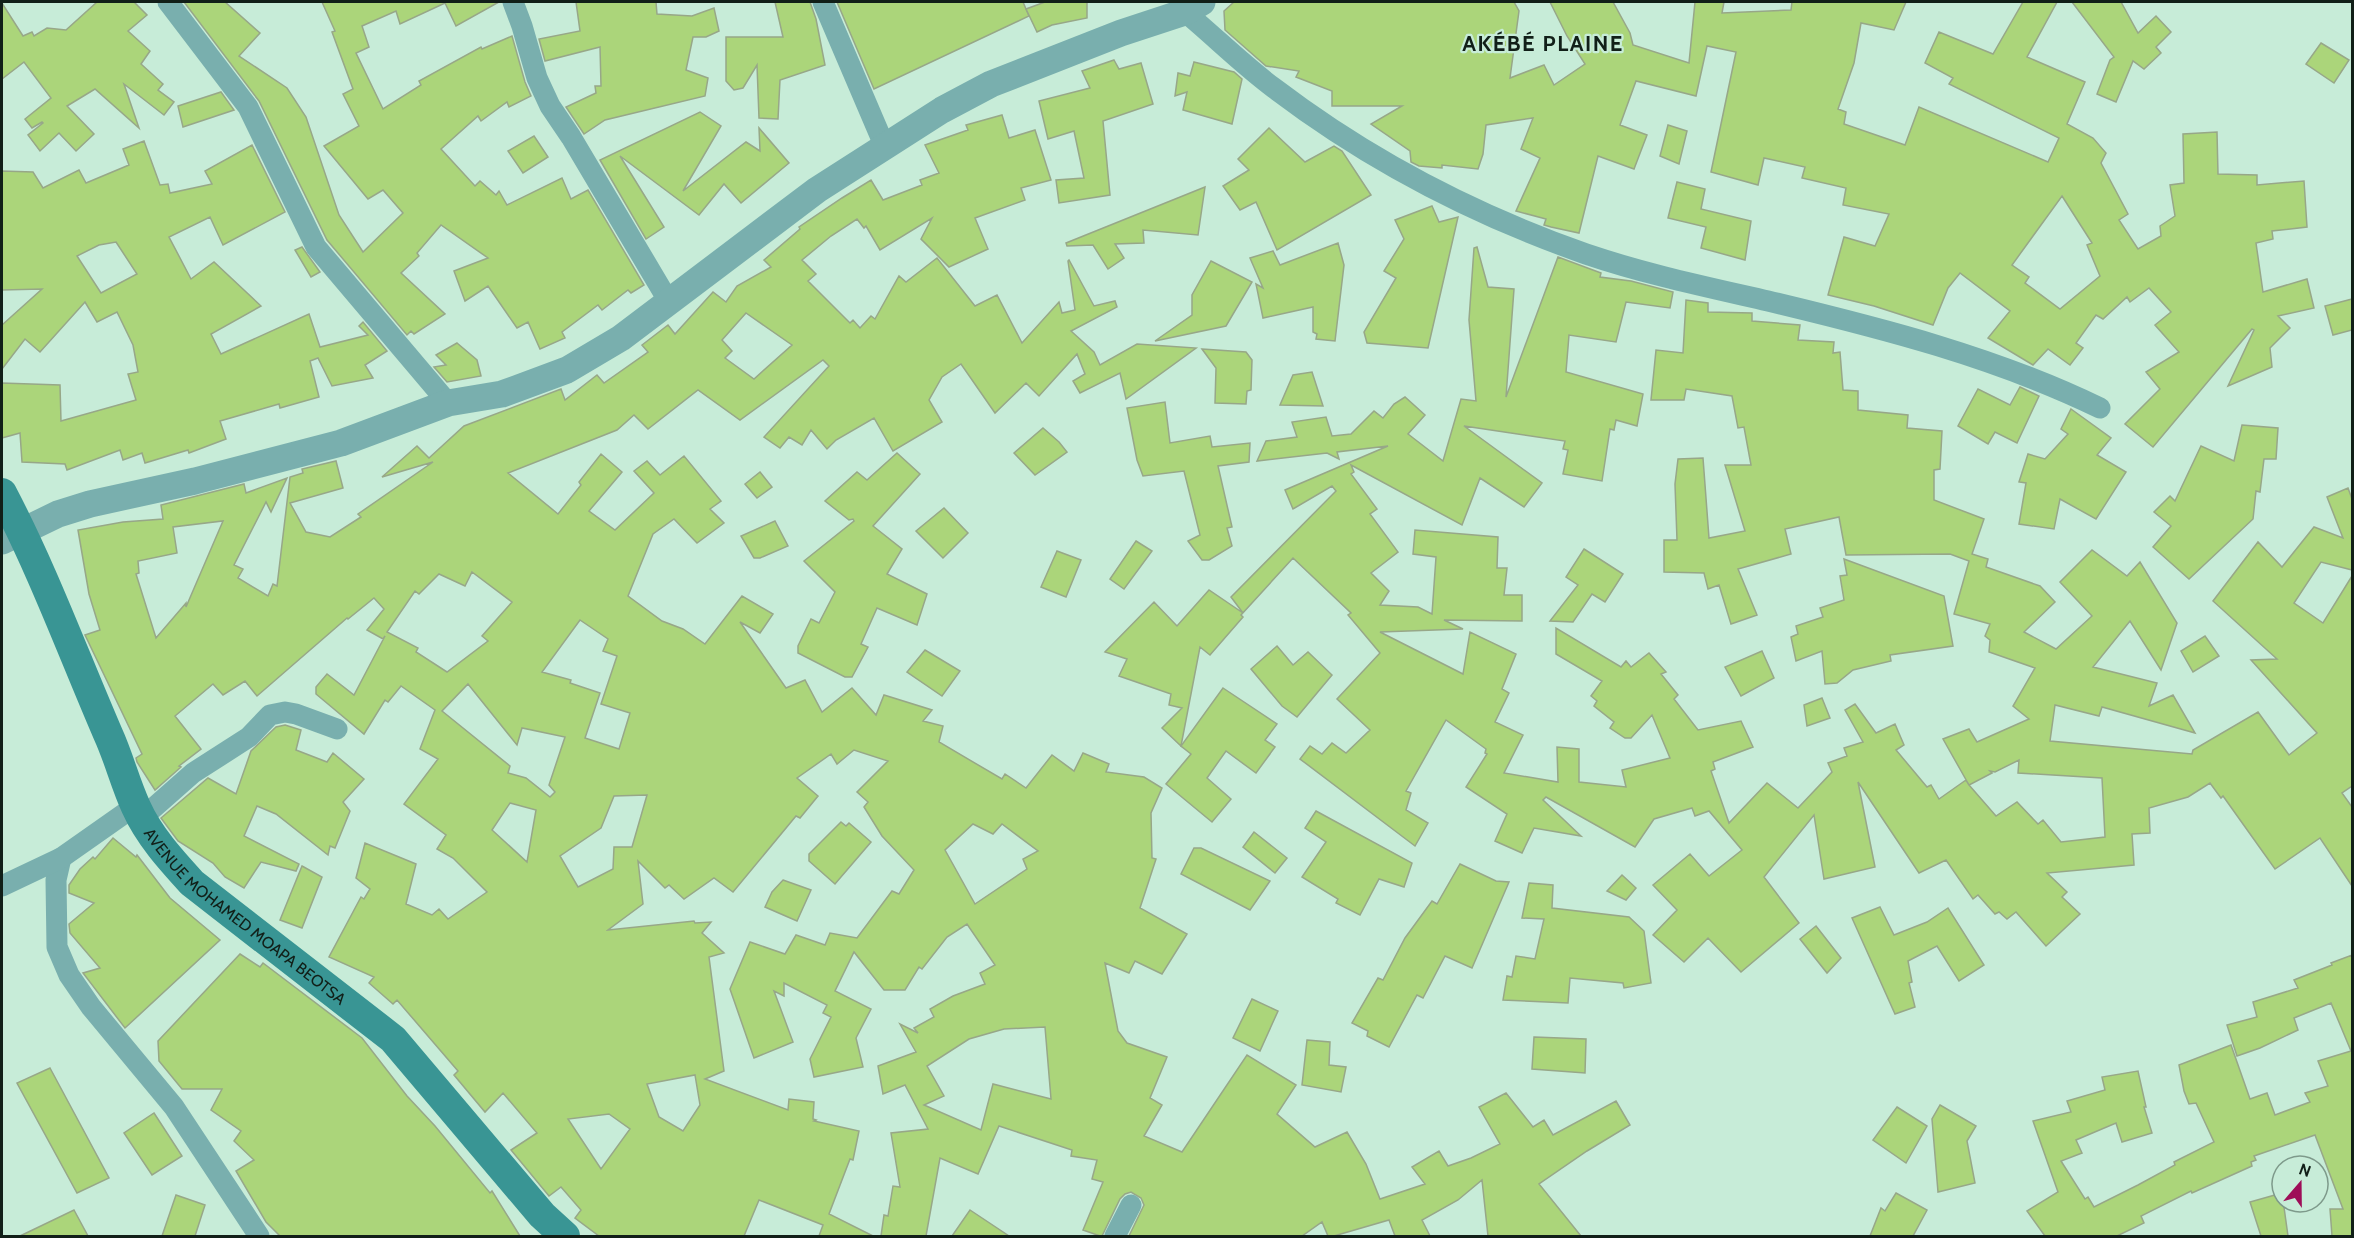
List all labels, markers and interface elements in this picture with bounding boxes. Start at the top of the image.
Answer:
district label: AKÉBÉ PLAINE [1462,30,1624,57]
street label: AVENUE MOHAMED MOAPA BEOTSA [140,825,350,1009]
north arrow [2270,1154,2330,1214]
text: N [2296,1160,2314,1181]

